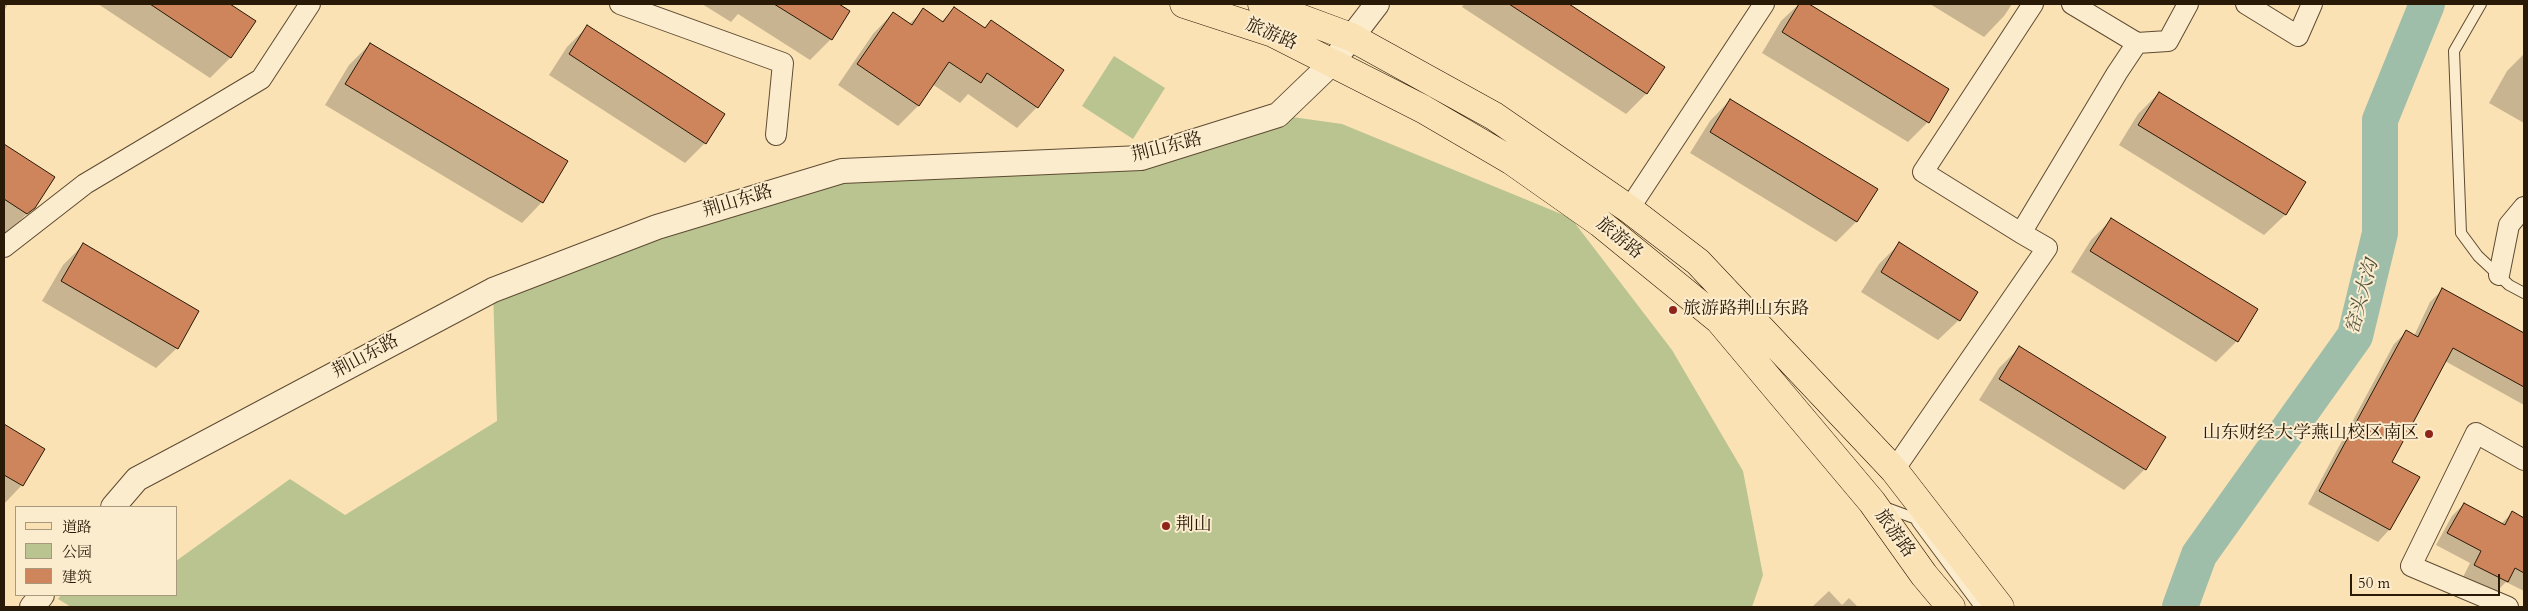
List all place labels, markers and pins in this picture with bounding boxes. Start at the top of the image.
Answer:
place label: 旅游路荆山东路 [1683,299,1809,321]
marker: 旅游路荆山东路 [1667,304,1679,316]
place label: 山东财经大学燕山校区南区 [2203,423,2419,445]
marker: 山东财经大学燕山校区南区 [2423,428,2435,440]
place label: 荆山 [1176,515,1212,537]
marker: 荆山 [1160,520,1172,532]

